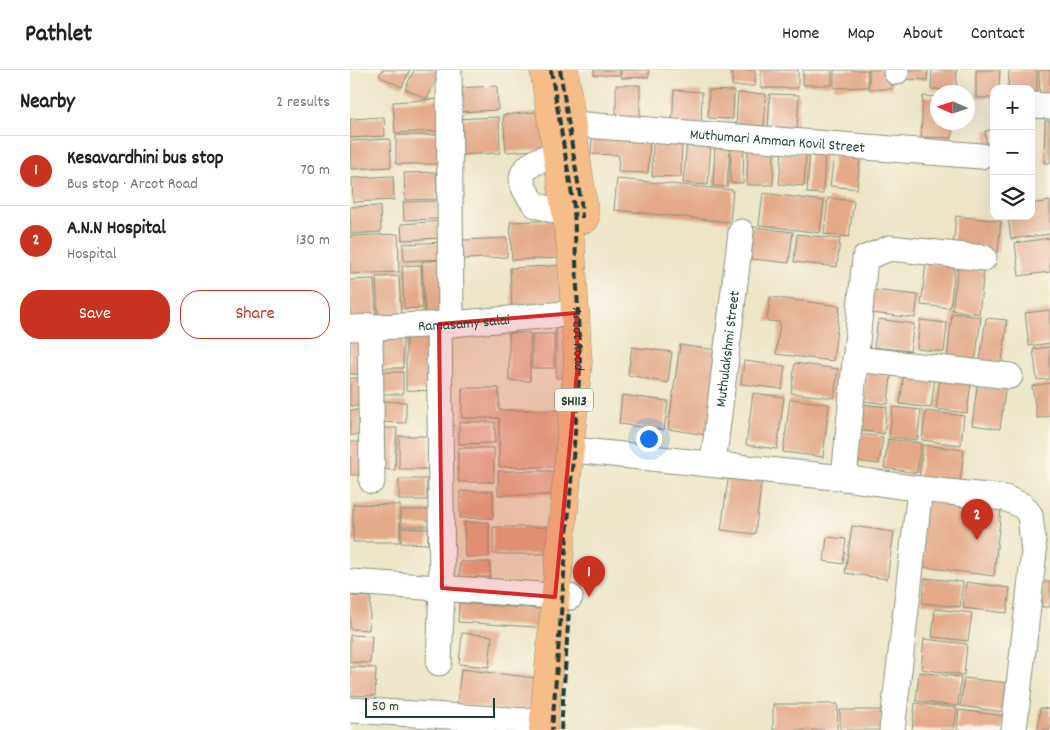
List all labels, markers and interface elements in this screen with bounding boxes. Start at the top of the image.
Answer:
text: Pathlet [25,18,92,52]
text: Home [782,22,819,47]
text: Map [847,22,875,47]
text: About [903,22,943,47]
text: Contact [971,22,1025,47]
north arrow [930,85,975,130]
map controls [990,85,1035,220]
button: + [990,85,1035,130]
text: Nearby [20,88,75,118]
text: 2 results [276,91,330,114]
street label: Muthumari Amman Kovil Street [689,124,866,160]
button: − [990,130,1035,175]
text: Kesavardhini bus stop [67,146,224,173]
text: 1 [34,159,38,182]
text: 70 m [300,159,330,182]
text: Bus stop · Arcot Road [67,173,198,196]
button: layers [990,175,1035,220]
text: A.N.N Hospital [67,216,166,243]
text: 2 [33,229,40,252]
text: 130 m [296,229,330,252]
text: Hospital [67,243,117,266]
street label: Muthulakshmi Street [711,289,747,409]
button: Save [20,290,170,339]
button: Share [180,290,330,339]
street label: Arcot Road [565,307,589,371]
street label: Ramasamy salai [418,310,511,338]
road number: SH113 [555,388,593,412]
your location [636,426,662,452]
pin: 2 [961,499,993,540]
pin: 1 [573,556,605,597]
scale bar [365,695,495,718]
text: 50 m [372,697,399,717]

